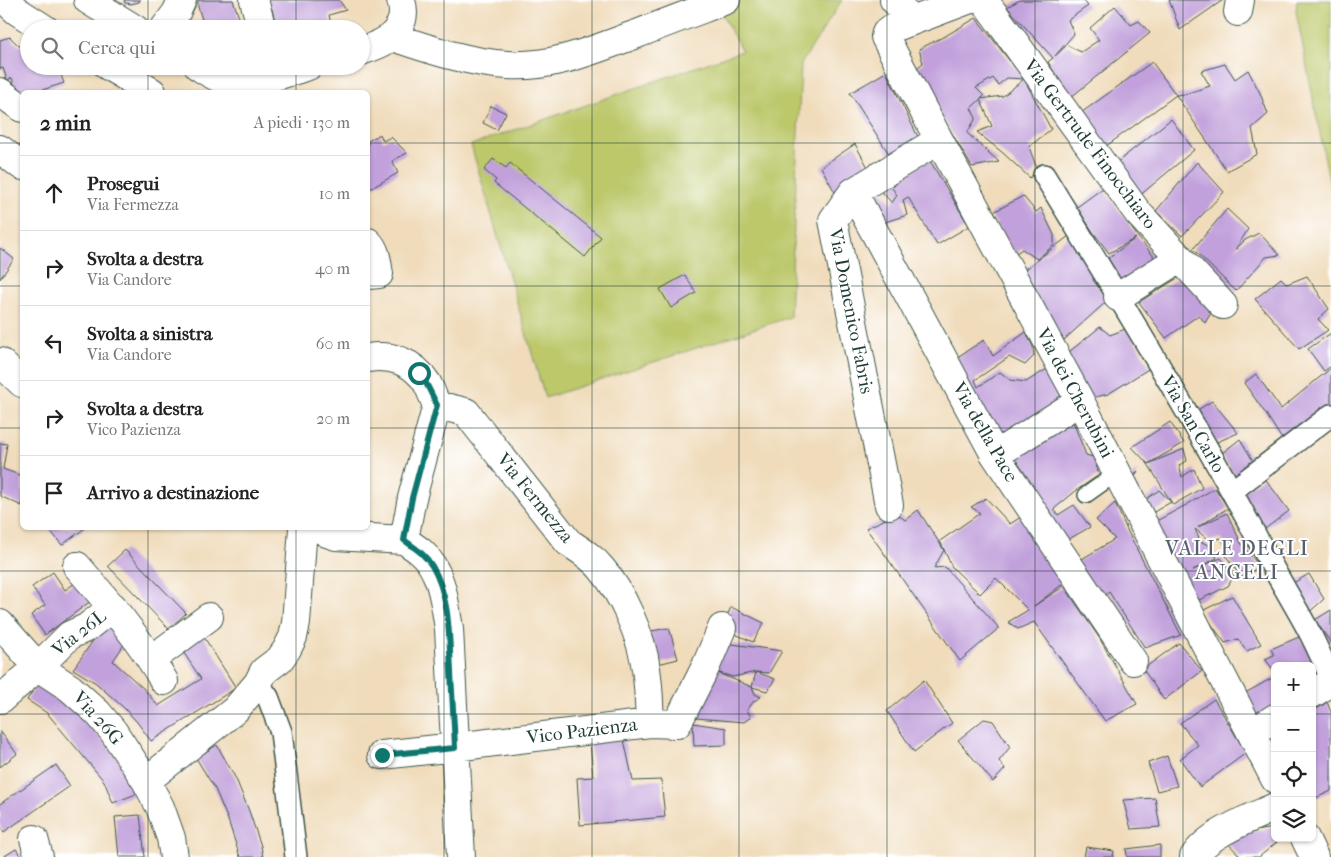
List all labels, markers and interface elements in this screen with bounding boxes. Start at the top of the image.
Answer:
search box [20,20,370,75]
icon: search [38,34,66,62]
text: Cerca qui [78,37,156,59]
street label: Via Gertrude Finocchiaro [1018,54,1161,234]
text: 2 min [40,111,91,135]
text: A piedi · 130 m [254,113,350,132]
text: Prosegui [87,173,159,195]
icon: ahead [40,179,68,207]
text: 10 m [319,184,350,203]
text: Via Fermezza [87,195,179,214]
street label: Via Domenico Fabris [824,225,878,396]
text: Svolta a destra [87,248,203,270]
icon: right [40,254,68,282]
text: 40 m [315,259,350,278]
text: Via Candore [87,270,172,289]
text: Svolta a sinistra [87,323,213,345]
street label: Via dei Cherubini [1031,323,1119,462]
icon: left [40,329,68,357]
text: 60 m [316,334,350,353]
text: Via Candore [87,345,172,364]
route start [408,362,431,385]
street label: Via San Carlo [1156,371,1230,477]
street label: Via della Pace [947,377,1022,486]
text: Svolta a destra [87,398,203,420]
icon: right [40,404,68,432]
text: 20 m [316,409,350,428]
text: Vico Pazienza [87,420,181,439]
street label: Via Fermezza [491,448,578,547]
icon: arrive [40,479,68,507]
text: Arrivo a destinazione [87,482,259,504]
district label: VALLE DEGLI ANGELI [1164,536,1309,584]
street label: Via 26L [47,605,111,661]
map controls [1271,662,1316,842]
button: + [1271,662,1316,707]
street label: Via 26G [68,686,128,749]
button: − [1271,707,1316,752]
street label: Vico Pazienza [524,713,639,749]
route end [371,744,394,767]
button: locate [1271,752,1316,797]
button: layers [1271,797,1316,842]

